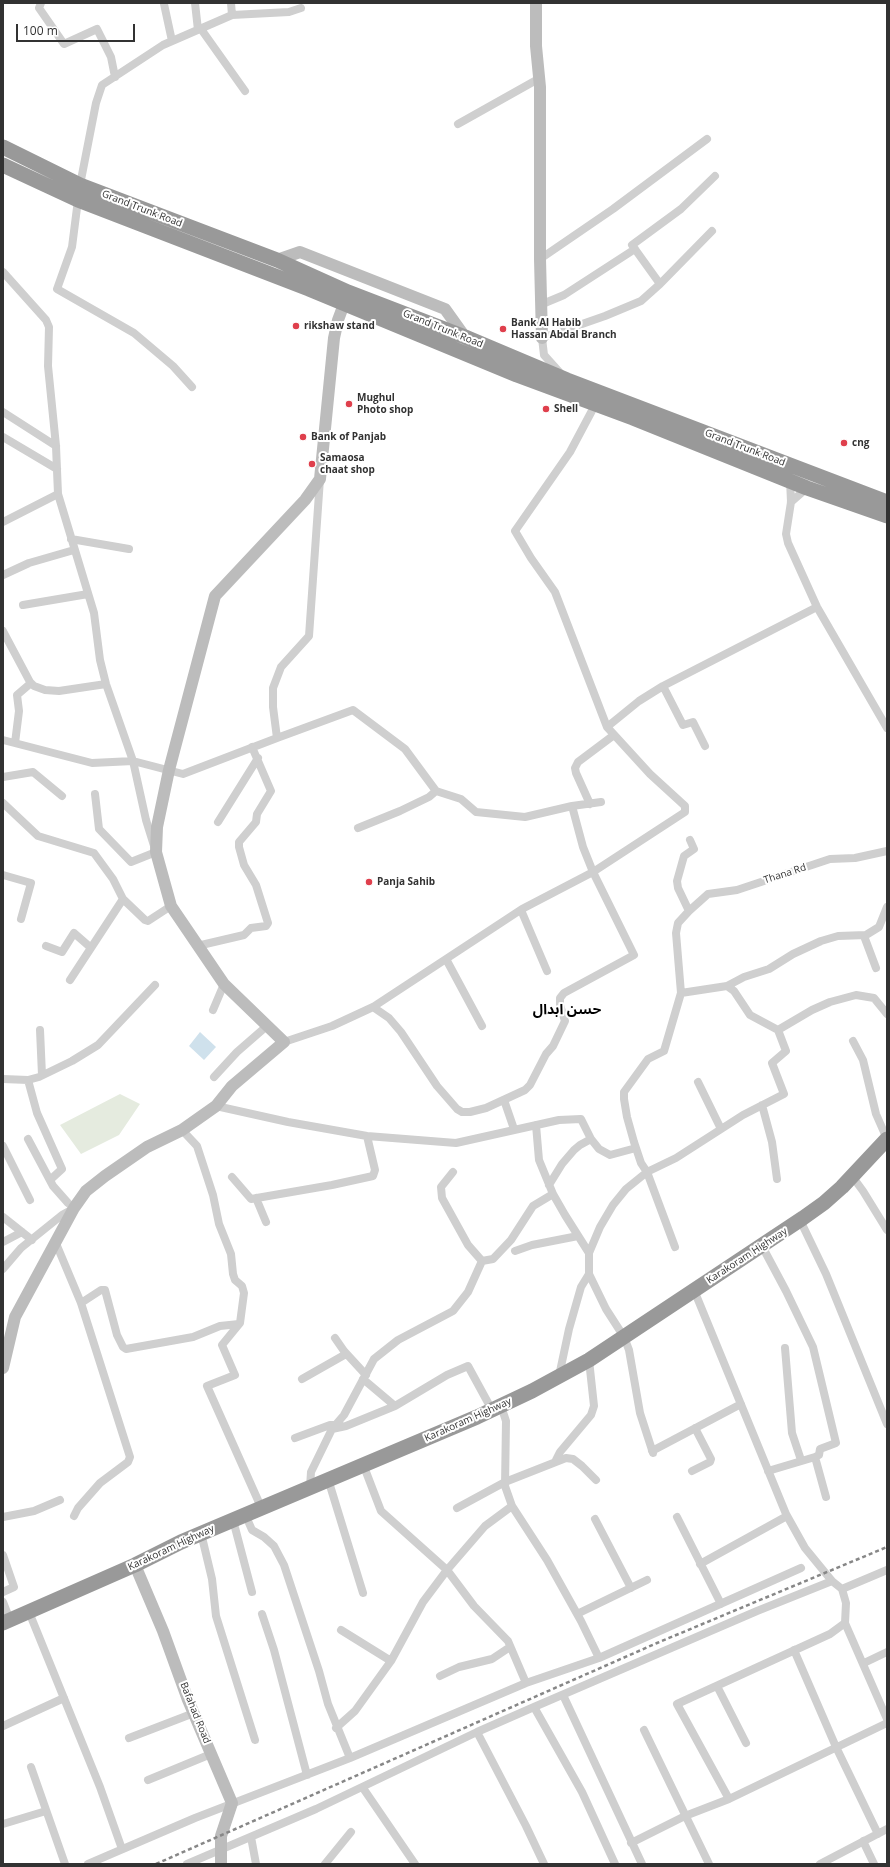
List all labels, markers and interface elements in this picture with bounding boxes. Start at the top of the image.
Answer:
scale bar [18,16,137,42]
text: 100 m [23,22,58,39]
street label: Grand Trunk Road [100,188,184,230]
street label: Grand Trunk Road [401,307,485,351]
place label: Bank Al Habib Hassan Abdal Branch [511,317,617,340]
place label: rikshaw stand [304,320,375,332]
marker: rikshaw stand [291,321,301,331]
marker: Bank Al Habib Hassan Abdal Branch [498,324,508,334]
place label: Mughul Photo shop [357,392,413,416]
marker: Mughul Photo shop [344,399,354,409]
place label: Shell [554,403,578,415]
marker: Shell [541,404,551,414]
street label: Grand Trunk Road [703,427,787,469]
place label: Bank of Panjab [311,431,386,443]
marker: Bank of Panjab [298,432,308,442]
place label: cng [852,437,869,449]
marker: cng [839,438,849,448]
place label: Samaosa chaat shop [320,452,375,476]
marker: Samaosa chaat shop [307,459,317,469]
street label: Thana Rd [762,862,808,886]
place label: Panja Sahib [377,876,435,888]
marker: Panja Sahib [364,877,374,887]
district label: حسن ابدال [533,1002,601,1018]
street label: Karakoram Highway [704,1225,790,1287]
street label: Karakoram Highway [423,1395,513,1445]
street label: Karakoram Highway [126,1523,216,1573]
street label: Bafahad Road [177,1681,213,1745]

